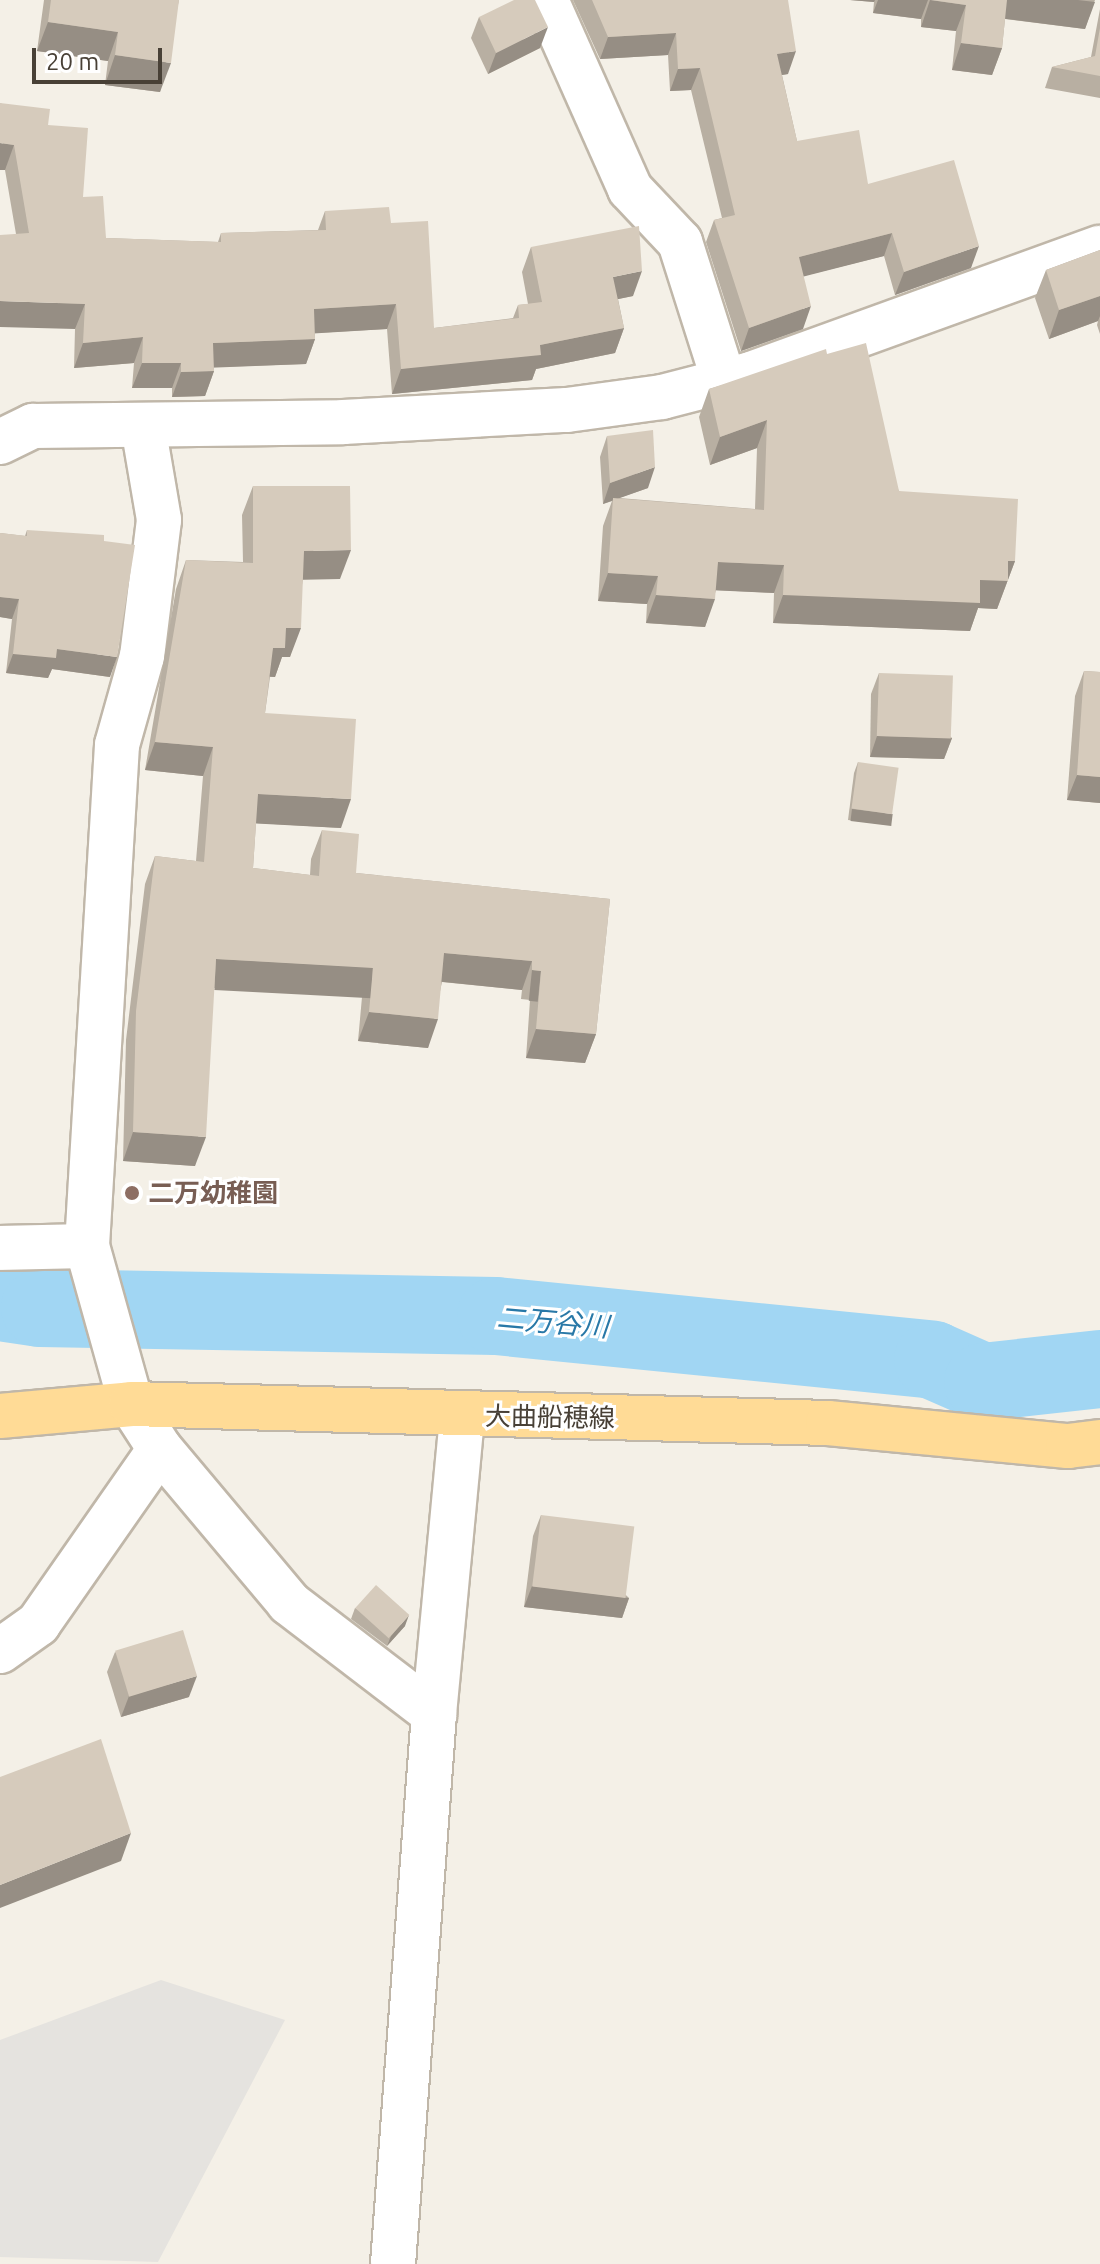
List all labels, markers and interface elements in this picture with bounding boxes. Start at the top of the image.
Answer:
scale bar [36,32,166,82]
text: 20 m [46,48,99,75]
place label: 二万幼稚園 [148,1177,278,1209]
marker: 二万幼稚園 [123,1184,141,1202]
water label: 二万谷川 [496,1300,610,1344]
street label: 大曲船穂線 [485,1400,615,1434]

